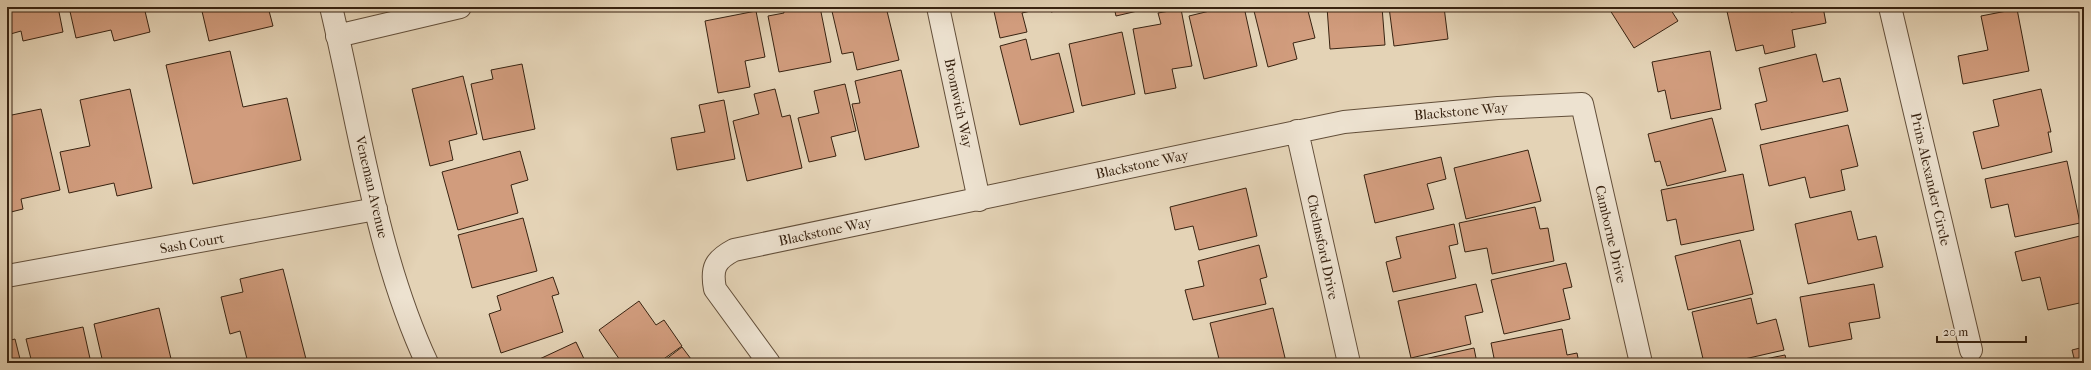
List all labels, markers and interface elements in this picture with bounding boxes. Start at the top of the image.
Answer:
street label: Bromwich Way [941,57,976,150]
street label: Blackstone Way [1413,99,1509,124]
street label: Prins Alexander Circle [1907,111,1954,247]
street label: Veneman Avenue [351,133,392,240]
street label: Blackstone Way [1094,146,1191,183]
street label: Camborne Drive [1591,183,1630,285]
street label: Chelmsford Drive [1303,193,1342,301]
street label: Blackstone Way [777,213,874,250]
street label: Sash Court [159,229,226,258]
scale bar [1937,318,2026,344]
text: 20 m [1943,325,1968,339]

